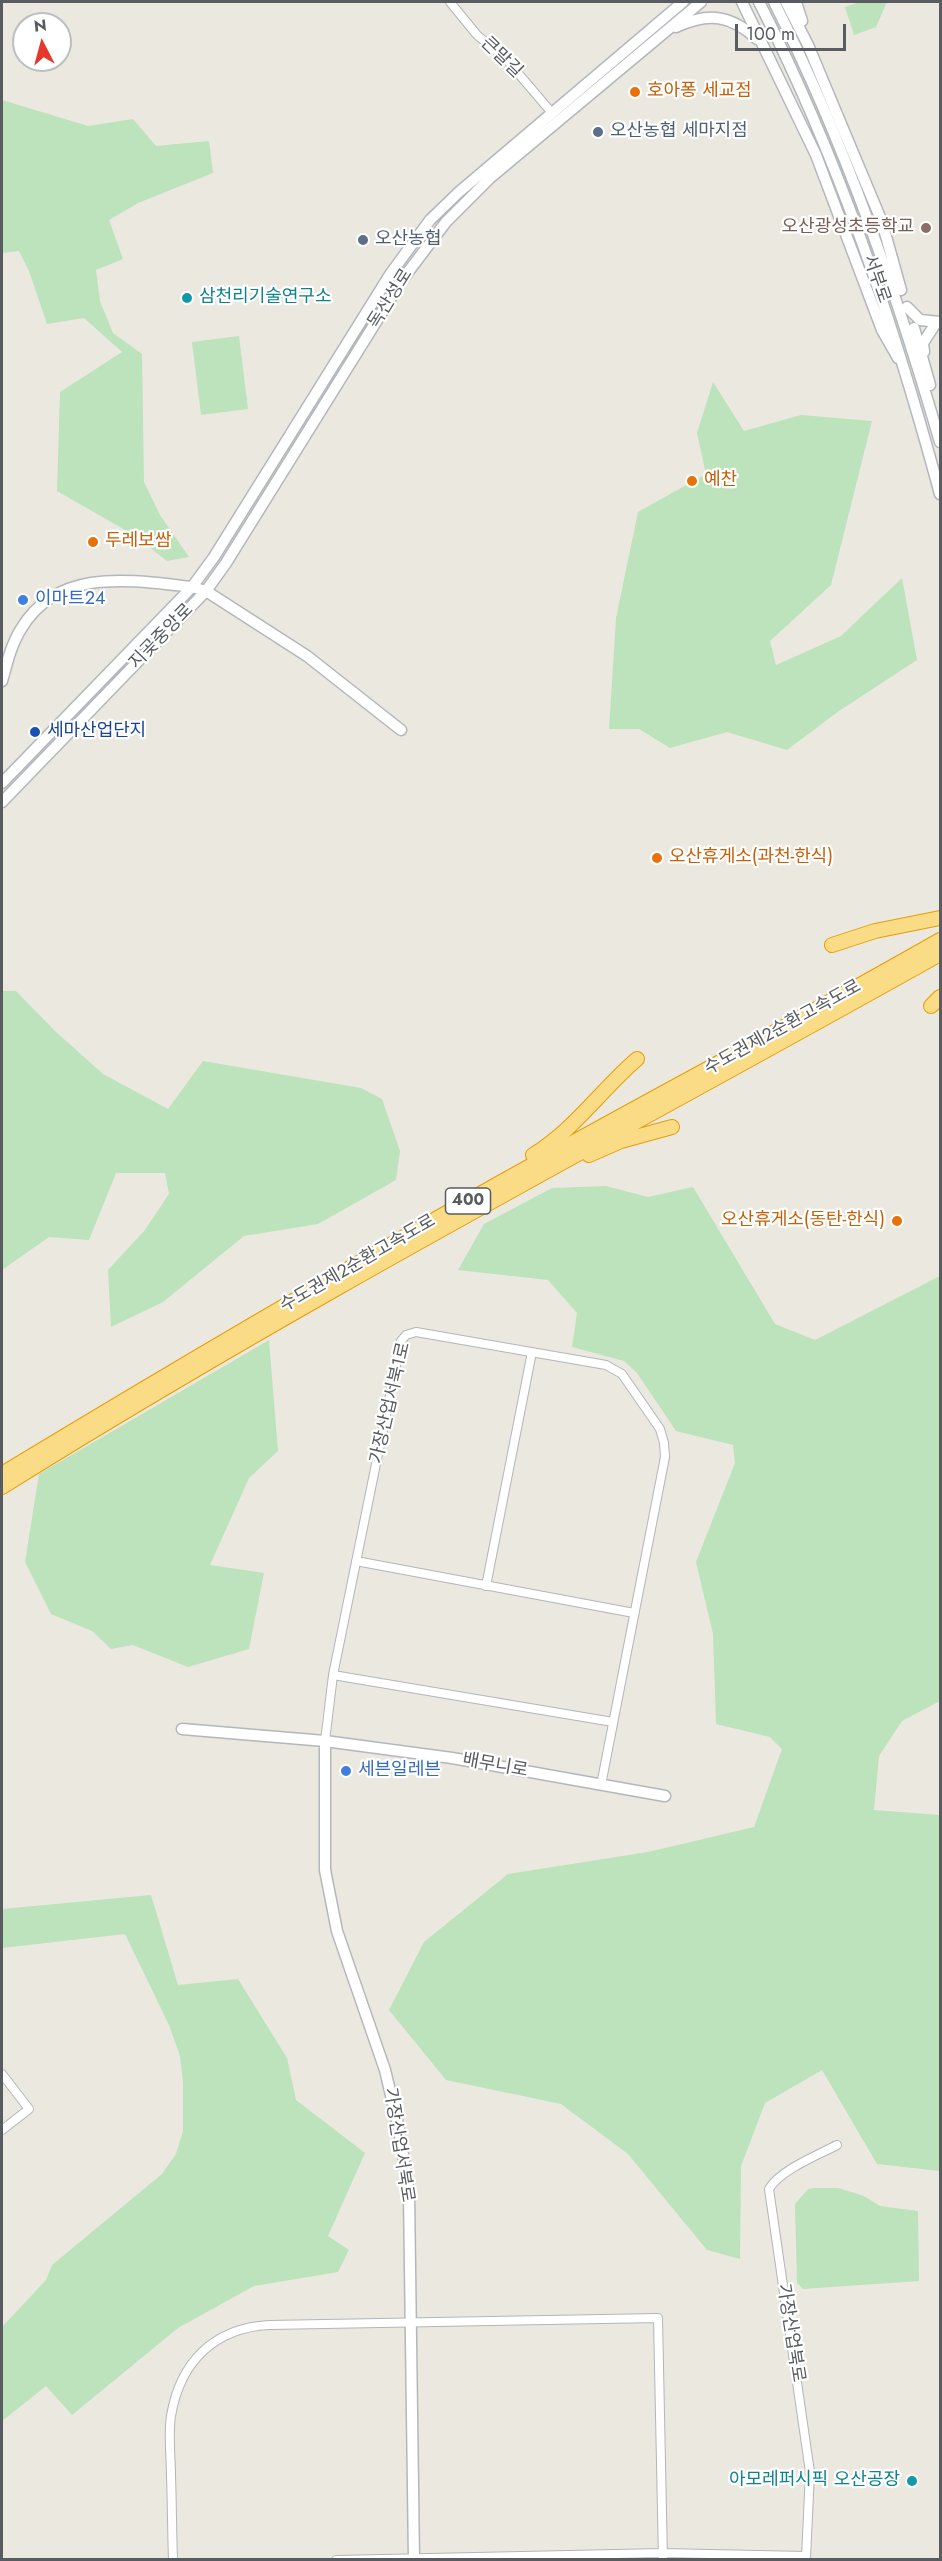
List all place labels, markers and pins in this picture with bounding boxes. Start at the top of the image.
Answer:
place label: 호아퐁 세교점 [647,81,752,103]
marker: 호아퐁 세교점 [628,85,642,99]
place label: 오산농협 세마지점 [610,121,748,143]
marker: 오산농협 세마지점 [591,125,605,139]
place label: 오산광성초등학교 [782,217,914,239]
marker: 오산광성초등학교 [919,221,933,235]
place label: 오산농협 [375,229,441,251]
marker: 오산농협 [356,233,370,247]
place label: 삼천리기술연구소 [199,287,331,309]
marker: 삼천리기술연구소 [180,291,194,305]
place label: 예찬 [704,470,737,492]
marker: 예찬 [685,474,699,488]
place label: 두레보쌈 [105,531,171,553]
marker: 두레보쌈 [86,535,100,549]
place label: 이마트24 [35,589,105,611]
marker: 이마트24 [16,593,30,607]
place label: 세마산업단지 [47,721,146,743]
marker: 세마산업단지 [28,725,42,739]
place label: 오산휴게소(과천-한식) [669,847,833,869]
marker: 오산휴게소(과천-한식) [650,851,664,865]
place label: 오산휴게소(동탄-한식) [721,1210,885,1232]
marker: 오산휴게소(동탄-한식) [890,1214,904,1228]
place label: 세븐일레븐 [358,1760,441,1782]
marker: 세븐일레븐 [339,1764,353,1778]
place label: 아모레퍼시픽 오산공장 [729,2470,900,2492]
marker: 아모레퍼시픽 오산공장 [905,2474,919,2488]

